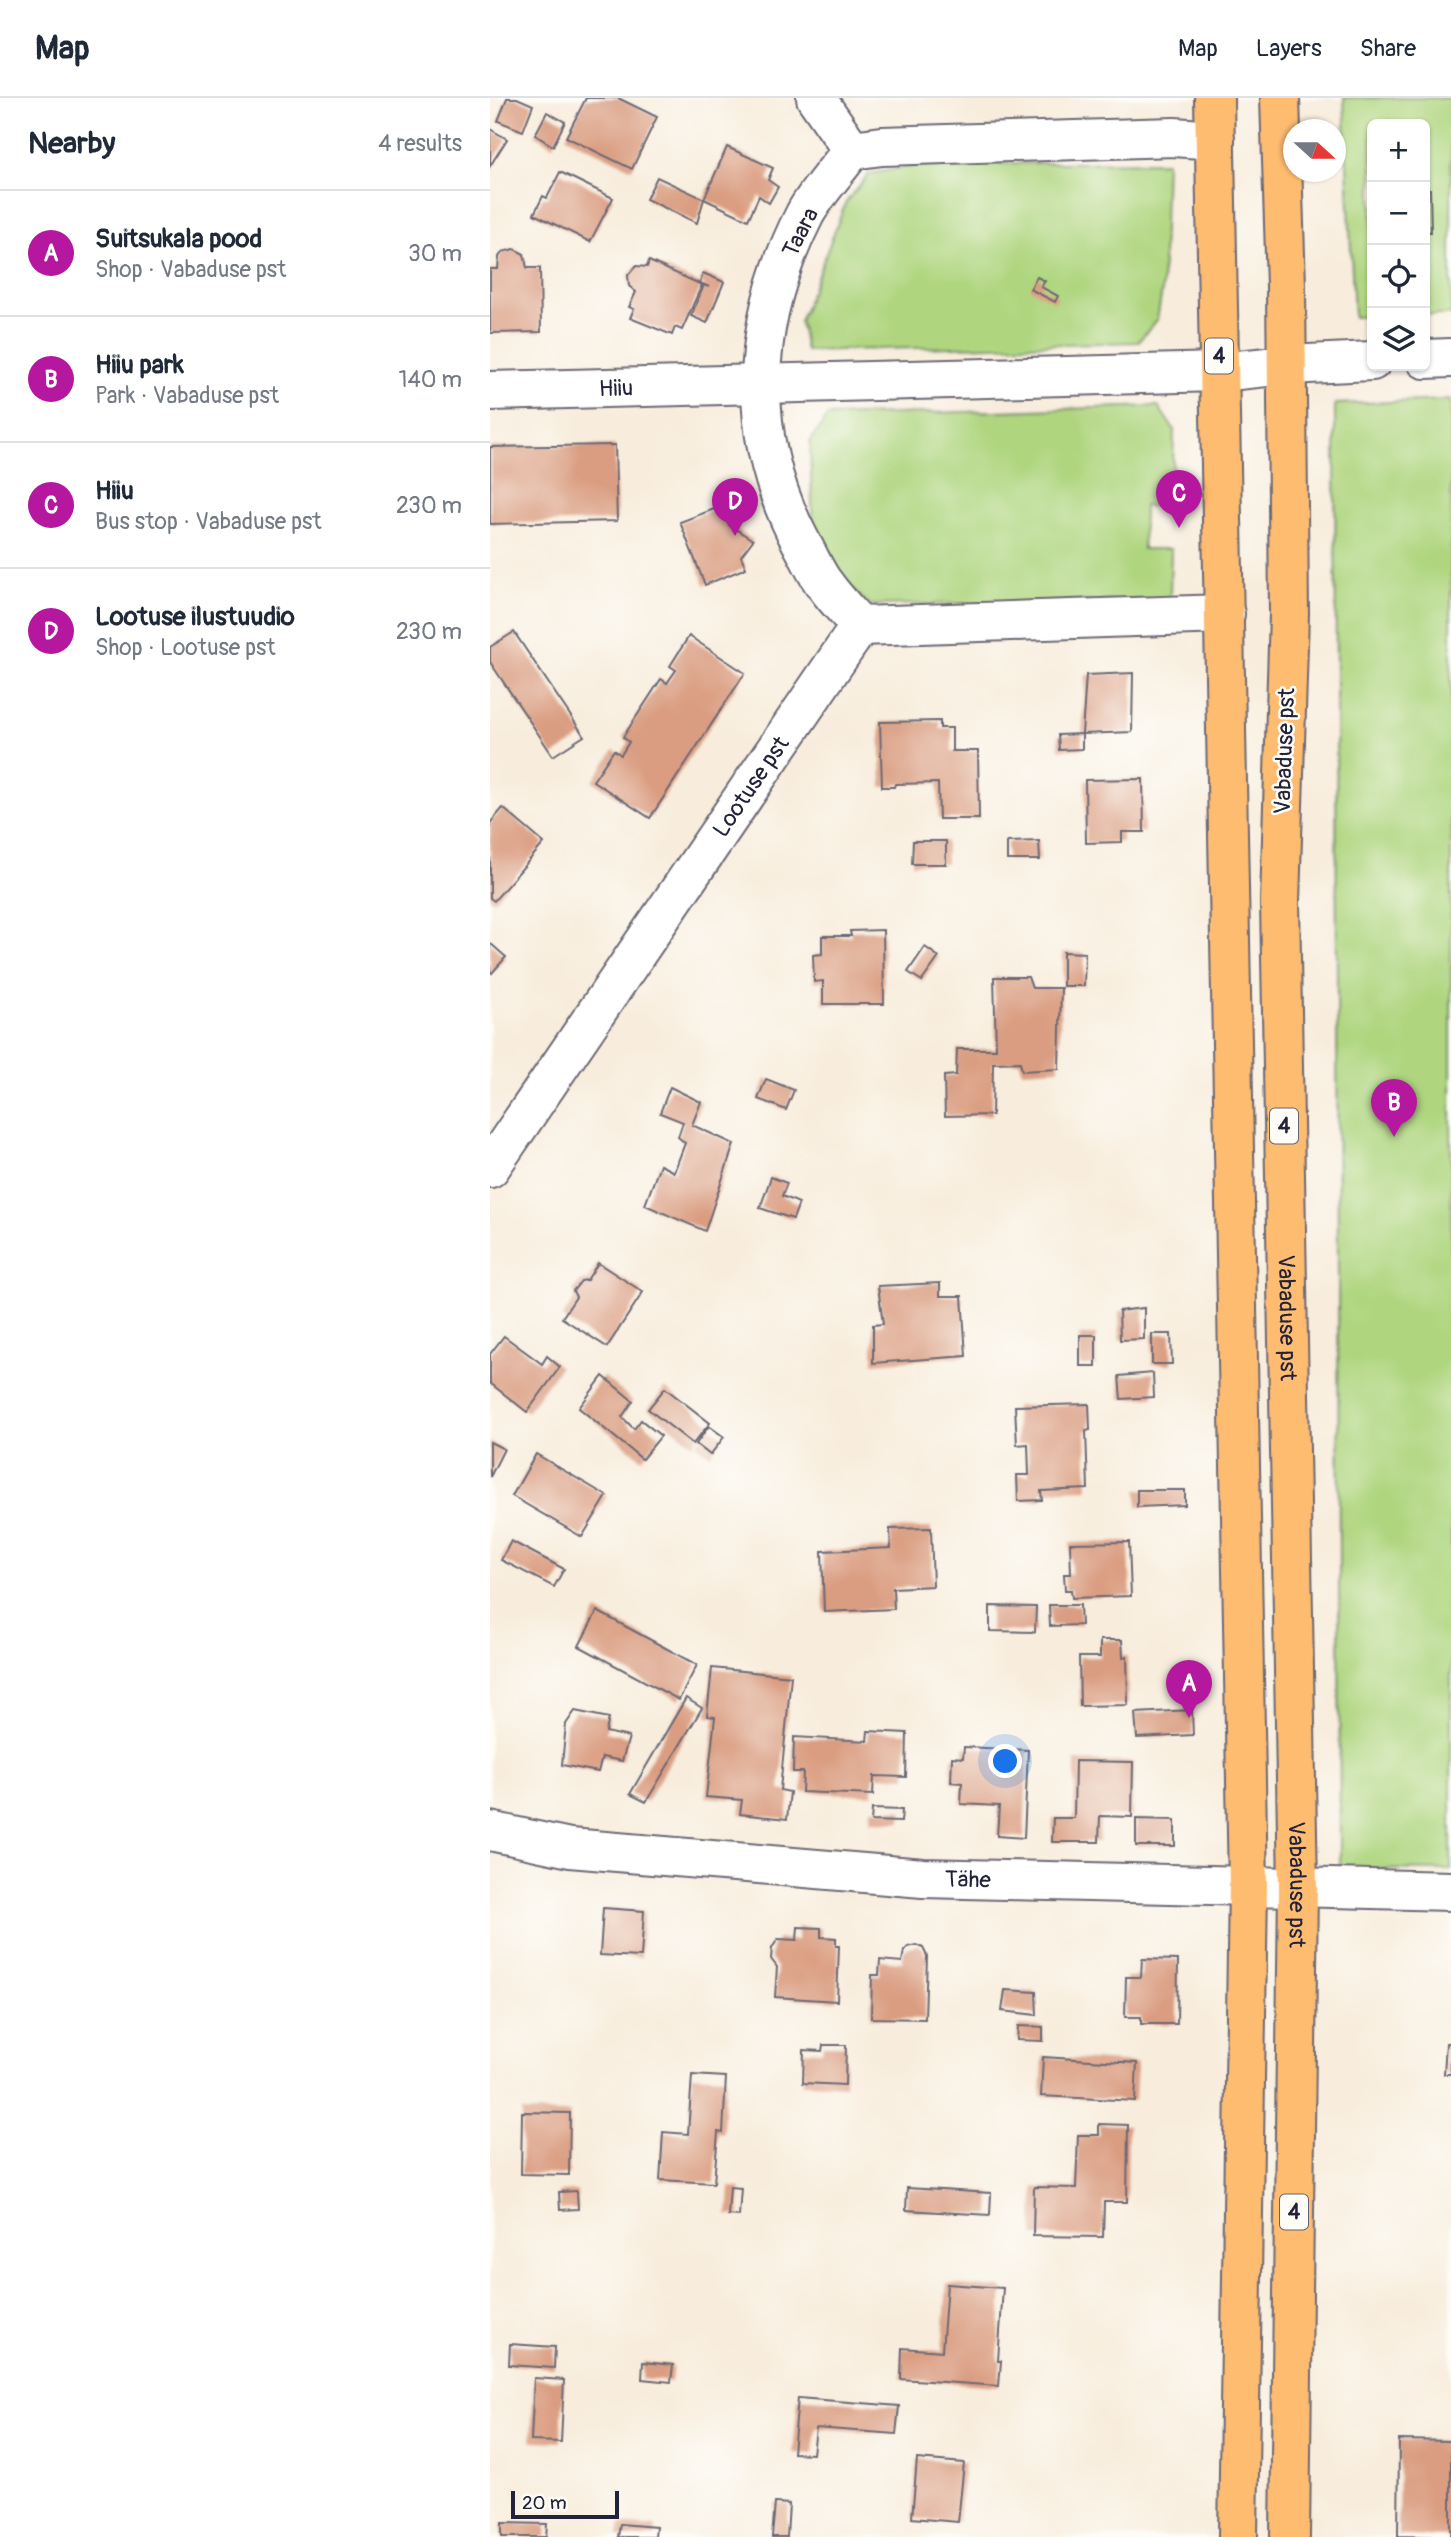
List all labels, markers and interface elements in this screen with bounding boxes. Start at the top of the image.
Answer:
text: Map [35,28,90,69]
text: Map [1178,34,1218,63]
text: Layers [1256,34,1322,63]
text: Share [1360,34,1416,63]
north arrow [1283,119,1346,182]
map controls [1367,119,1430,371]
button: + [1367,119,1430,182]
text: Nearby [28,125,115,162]
text: 4 results [378,129,462,158]
button: − [1367,182,1430,245]
street label: Taara [776,203,825,262]
text: Suitsukala pood [95,223,262,255]
text: A [44,239,58,268]
text: 30 m [408,239,462,268]
button: locate [1367,245,1430,308]
text: Shop · Vabaduse pst [95,255,286,284]
button: layers [1367,308,1430,371]
road number: 4 [1205,338,1233,374]
text: Hiiu park [95,349,184,381]
text: B [44,365,58,394]
text: 140 m [399,365,462,394]
street label: Hiiu [598,373,634,403]
text: Park · Vabaduse pst [95,381,279,410]
pin: C [1156,470,1202,528]
text: Hiiu [95,475,134,507]
pin: D [712,478,758,536]
text: C [44,491,58,520]
text: 230 m [396,491,462,520]
text: Bus stop · Vabaduse pst [95,507,322,536]
text: Lootuse ilustuudio [95,601,295,633]
text: D [44,617,58,646]
text: 230 m [396,617,462,646]
text: Shop · Lootuse pst [95,633,276,662]
street label: Vabaduse pst [1268,687,1301,815]
street label: Lootuse pst [706,730,796,843]
pin: B [1371,1079,1417,1137]
road number: 4 [1270,1108,1298,1144]
street label: Vabaduse pst [1271,1254,1303,1382]
pin: A [1166,1660,1212,1718]
your location [988,1744,1022,1778]
street label: Vabaduse pst [1282,1821,1312,1949]
street label: Tähe [945,1865,992,1895]
road number: 4 [1280,2194,1308,2230]
scale bar [511,2488,620,2520]
text: 20 m [522,2491,567,2515]

